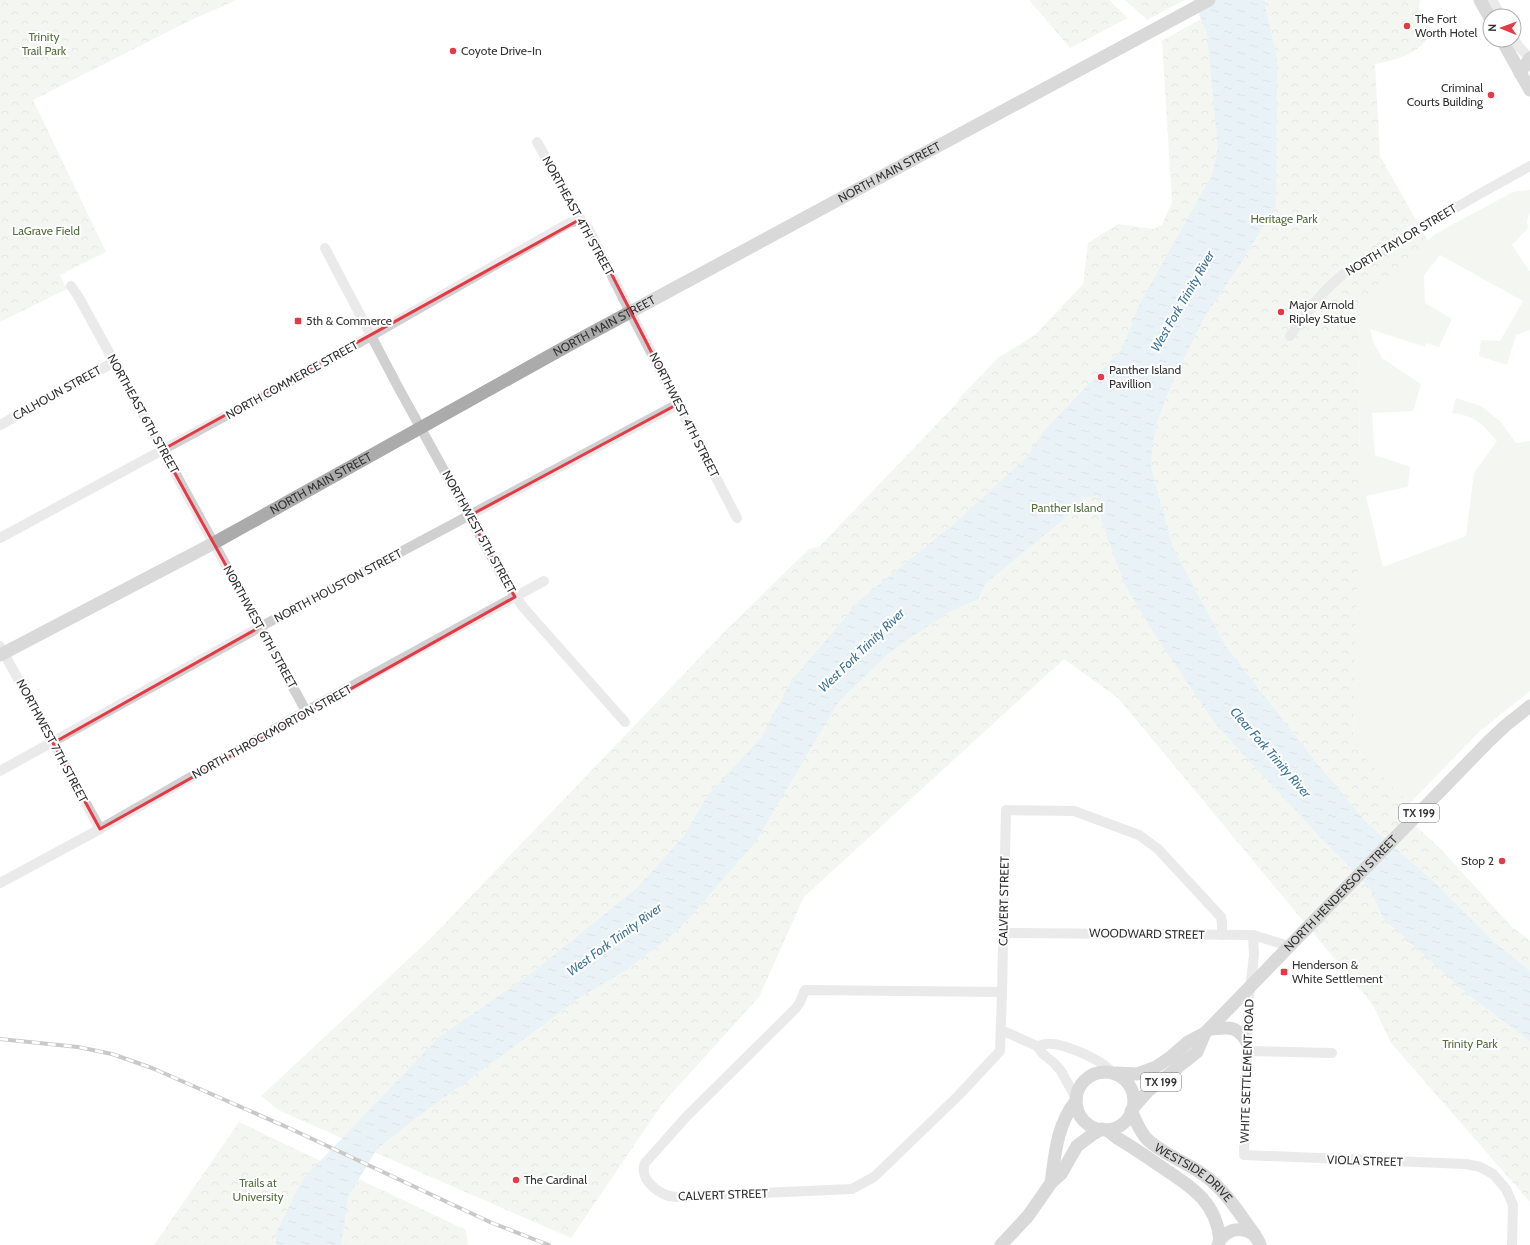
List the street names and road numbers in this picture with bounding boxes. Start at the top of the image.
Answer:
street label: NORTH MAIN STREET [835,138,943,206]
street label: NORTHEAST 4TH STREET [539,153,618,279]
street label: NORTH TAYLOR STREET [1343,200,1459,279]
street label: NORTH MAIN STREET [550,292,658,359]
street label: NORTH COMMERCE STREET [223,337,361,422]
street label: NORTHWEST 4TH STREET [646,350,723,480]
street label: NORTHEAST 6TH STREET [104,351,183,477]
street label: CALHOUN STREET [10,362,104,423]
street label: NORTH MAIN STREET [267,448,375,517]
street label: NORTHWEST 5TH STREET [439,468,520,596]
street label: NORTH HOUSTON STREET [271,545,405,626]
street label: NORTHWEST 6TH STREET [220,563,301,691]
street label: NORTHWEST 7TH STREET [13,676,92,806]
street label: NORTH THROCKMORTON STREET [189,681,355,782]
road number: TX 199 [1399,804,1439,822]
street label: NORTH HENDERSON STREET [1281,831,1401,954]
street label: CALVERT STREET [995,855,1012,946]
street label: WOODWARD STREET [1089,925,1206,942]
street label: WHITE SETTLEMENT ROAD [1236,998,1257,1143]
road number: TX 199 [1141,1073,1181,1091]
street label: WESTSIDE DRIVE [1152,1140,1236,1205]
street label: VIOLA STREET [1327,1152,1404,1169]
street label: CALVERT STREET [678,1185,769,1204]

